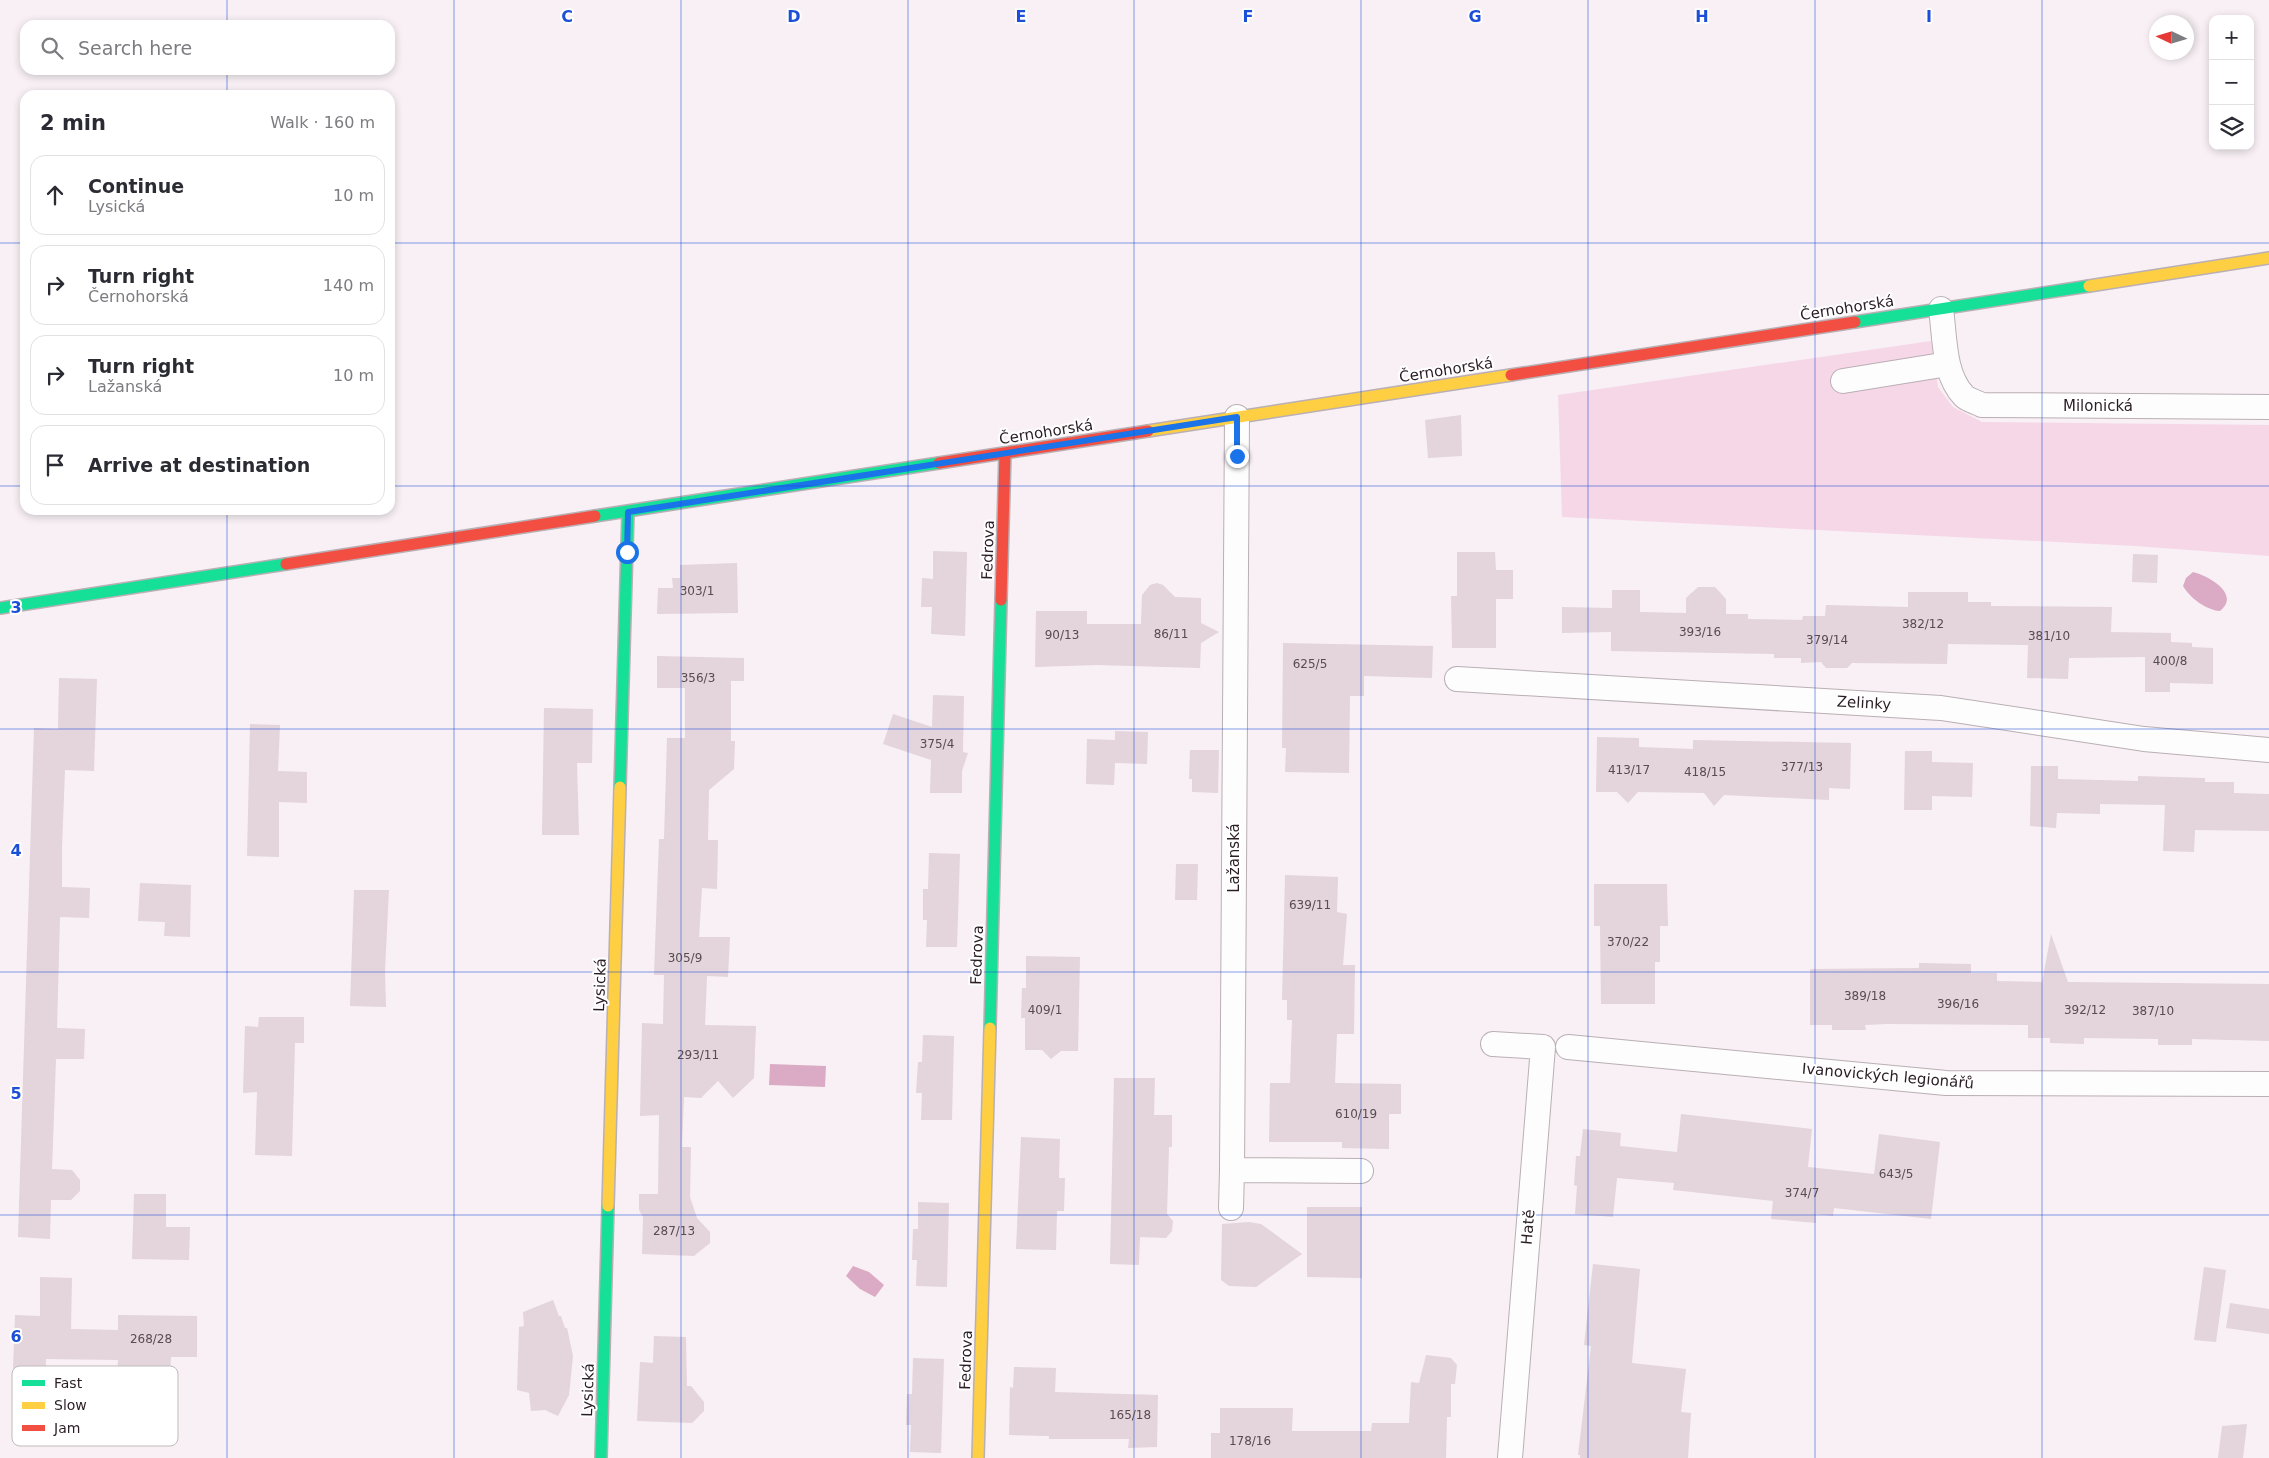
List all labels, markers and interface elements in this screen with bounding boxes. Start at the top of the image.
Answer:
text: C [561,7,573,26]
text: D [787,7,801,26]
text: E [1016,7,1026,26]
text: F [1243,7,1253,26]
text: G [1468,7,1482,26]
text: H [1695,7,1709,26]
text: I [1926,7,1932,26]
north arrow [2149,15,2194,60]
map controls [2209,15,2254,150]
button: + [2209,15,2254,60]
search box [20,20,395,75]
icon: search [38,34,66,62]
text: Search here [78,37,192,59]
button: − [2209,60,2254,105]
button: layers [2209,105,2254,150]
text: 2 min [40,111,106,135]
text: Walk · 160 m [270,113,375,132]
text: Continue [88,175,184,197]
icon: ahead [41,181,69,209]
text: 10 m [333,186,374,205]
text: Lysická [88,197,145,216]
text: Turn right [88,265,194,287]
icon: right [41,271,69,299]
text: 140 m [323,276,374,295]
text: Černohorská [88,287,189,306]
street label: Černohorská [1799,291,1895,324]
street label: Černohorská [1398,353,1494,386]
text: Turn right [88,355,194,377]
icon: right [41,361,69,389]
text: 10 m [333,366,374,385]
text: Lažanská [88,377,162,396]
street label: Milonická [2063,397,2133,415]
street label: Černohorská [998,415,1094,448]
route end [1226,445,1249,468]
icon: arrive [41,451,69,479]
text: Arrive at destination [88,454,310,476]
street label: Fedrova [978,520,998,580]
route start [616,541,639,564]
house number: 303/1 [680,584,714,598]
text: 3 [10,598,22,617]
house number: 382/12 [1902,617,1944,631]
house number: 393/16 [1679,625,1721,639]
house number: 86/11 [1154,627,1188,641]
house number: 90/13 [1045,628,1079,642]
house number: 381/10 [2028,629,2070,643]
house number: 379/14 [1806,633,1848,647]
house number: 400/8 [2153,654,2187,668]
house number: 625/5 [1293,657,1327,671]
house number: 356/3 [681,671,715,685]
street label: Zelinky [1836,693,1892,713]
house number: 375/4 [920,737,954,751]
house number: 377/13 [1781,760,1823,774]
house number: 413/17 [1608,763,1650,777]
house number: 418/15 [1684,765,1726,779]
street label: Lažanská [1225,823,1243,893]
text: 4 [10,841,22,860]
house number: 639/11 [1289,898,1331,912]
street label: Fedrova [967,925,987,985]
house number: 370/22 [1607,935,1649,949]
house number: 305/9 [668,951,702,965]
street label: Lysická [590,958,610,1012]
house number: 389/18 [1844,989,1886,1003]
house number: 396/16 [1937,997,1979,1011]
house number: 409/1 [1028,1003,1062,1017]
house number: 392/12 [2064,1003,2106,1017]
house number: 387/10 [2132,1004,2174,1018]
house number: 293/11 [677,1048,719,1062]
street label: Ivanovických legionářů [1801,1060,1975,1092]
text: 5 [10,1084,22,1103]
house number: 610/19 [1335,1107,1377,1121]
house number: 643/5 [1879,1167,1913,1181]
house number: 374/7 [1785,1186,1819,1200]
street label: Hatě [1517,1208,1539,1246]
house number: 287/13 [653,1224,695,1238]
text: 6 [10,1327,22,1346]
street label: Fedrova [956,1330,976,1390]
house number: 268/28 [130,1332,172,1346]
street label: Lysická [578,1363,598,1417]
legend [12,1366,178,1446]
text: Fast [54,1375,83,1391]
text: Slow [54,1397,87,1413]
house number: 165/18 [1109,1408,1151,1422]
text: Jam [53,1420,80,1436]
house number: 178/16 [1229,1434,1271,1448]

